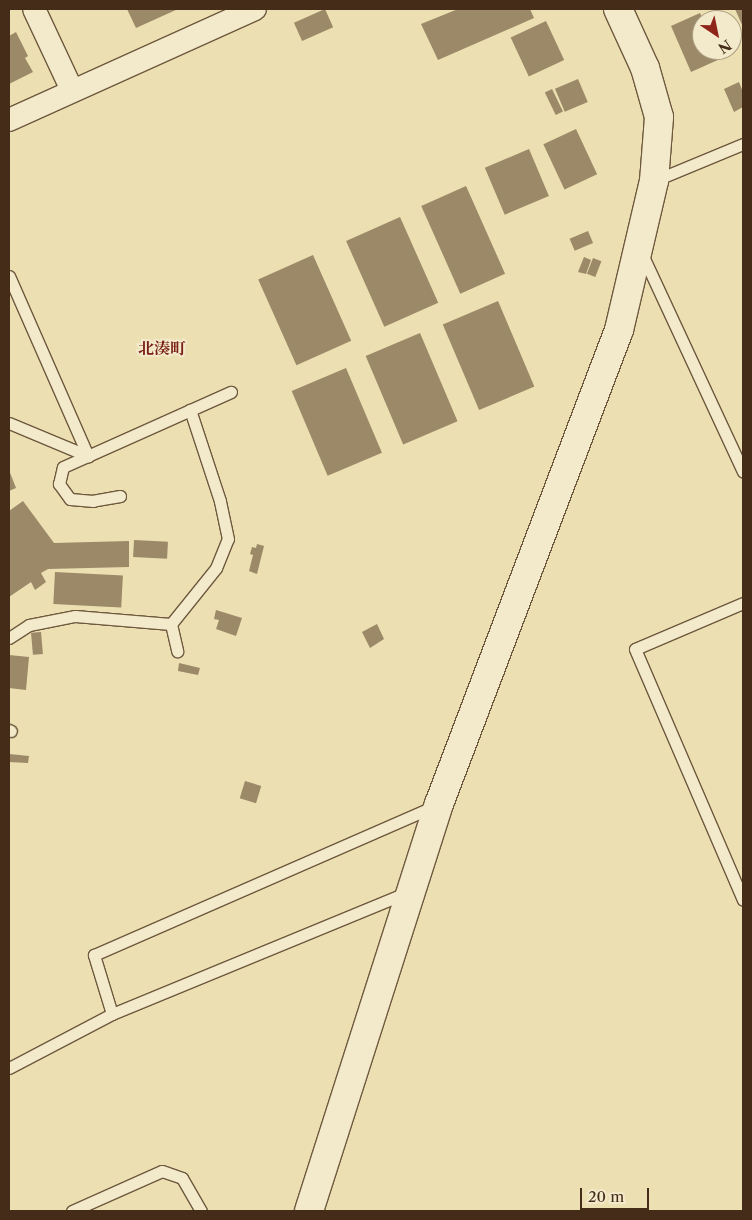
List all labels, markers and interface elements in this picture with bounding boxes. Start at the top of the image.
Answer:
north arrow [692,10,742,60]
text: N [715,36,735,57]
district label: 北湊町 [138,338,186,358]
scale bar [582,1178,651,1210]
text: 20 m [588,1187,624,1206]

